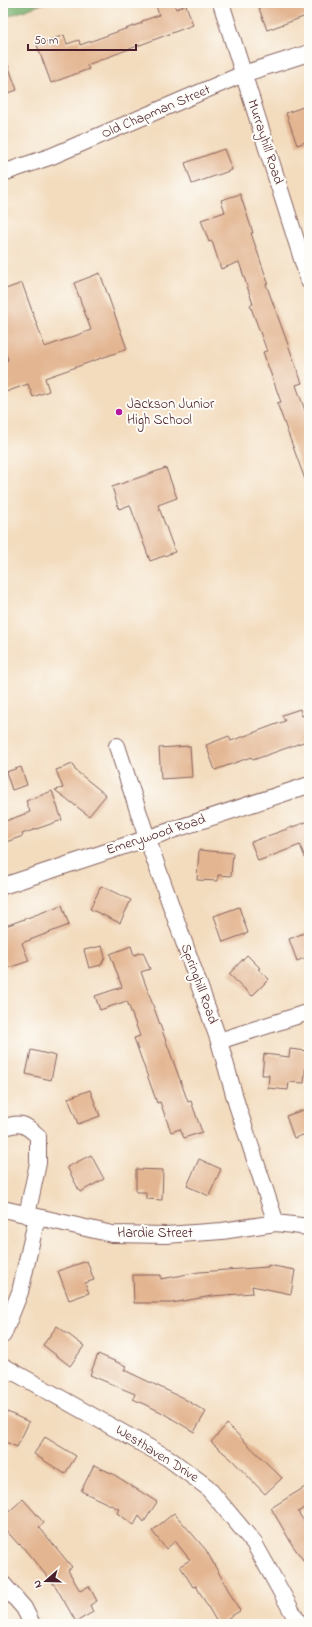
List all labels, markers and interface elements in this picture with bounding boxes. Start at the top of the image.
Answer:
scale bar [28,26,136,52]
text: 50 m [34,32,58,50]
street label: Old Chapman Street [98,79,214,144]
street label: Murrayhill Road [240,97,289,188]
place label: Jackson Junior High School [127,394,215,432]
marker: Jackson Junior High School [114,407,124,417]
street label: Emerywood Road [104,809,209,862]
street label: Springhill Road [174,941,223,1027]
street label: Hardie Street [117,1223,193,1244]
street label: Westhaven Drive [111,1420,203,1488]
north arrow [26,1561,66,1601]
text: N [29,1578,46,1590]

